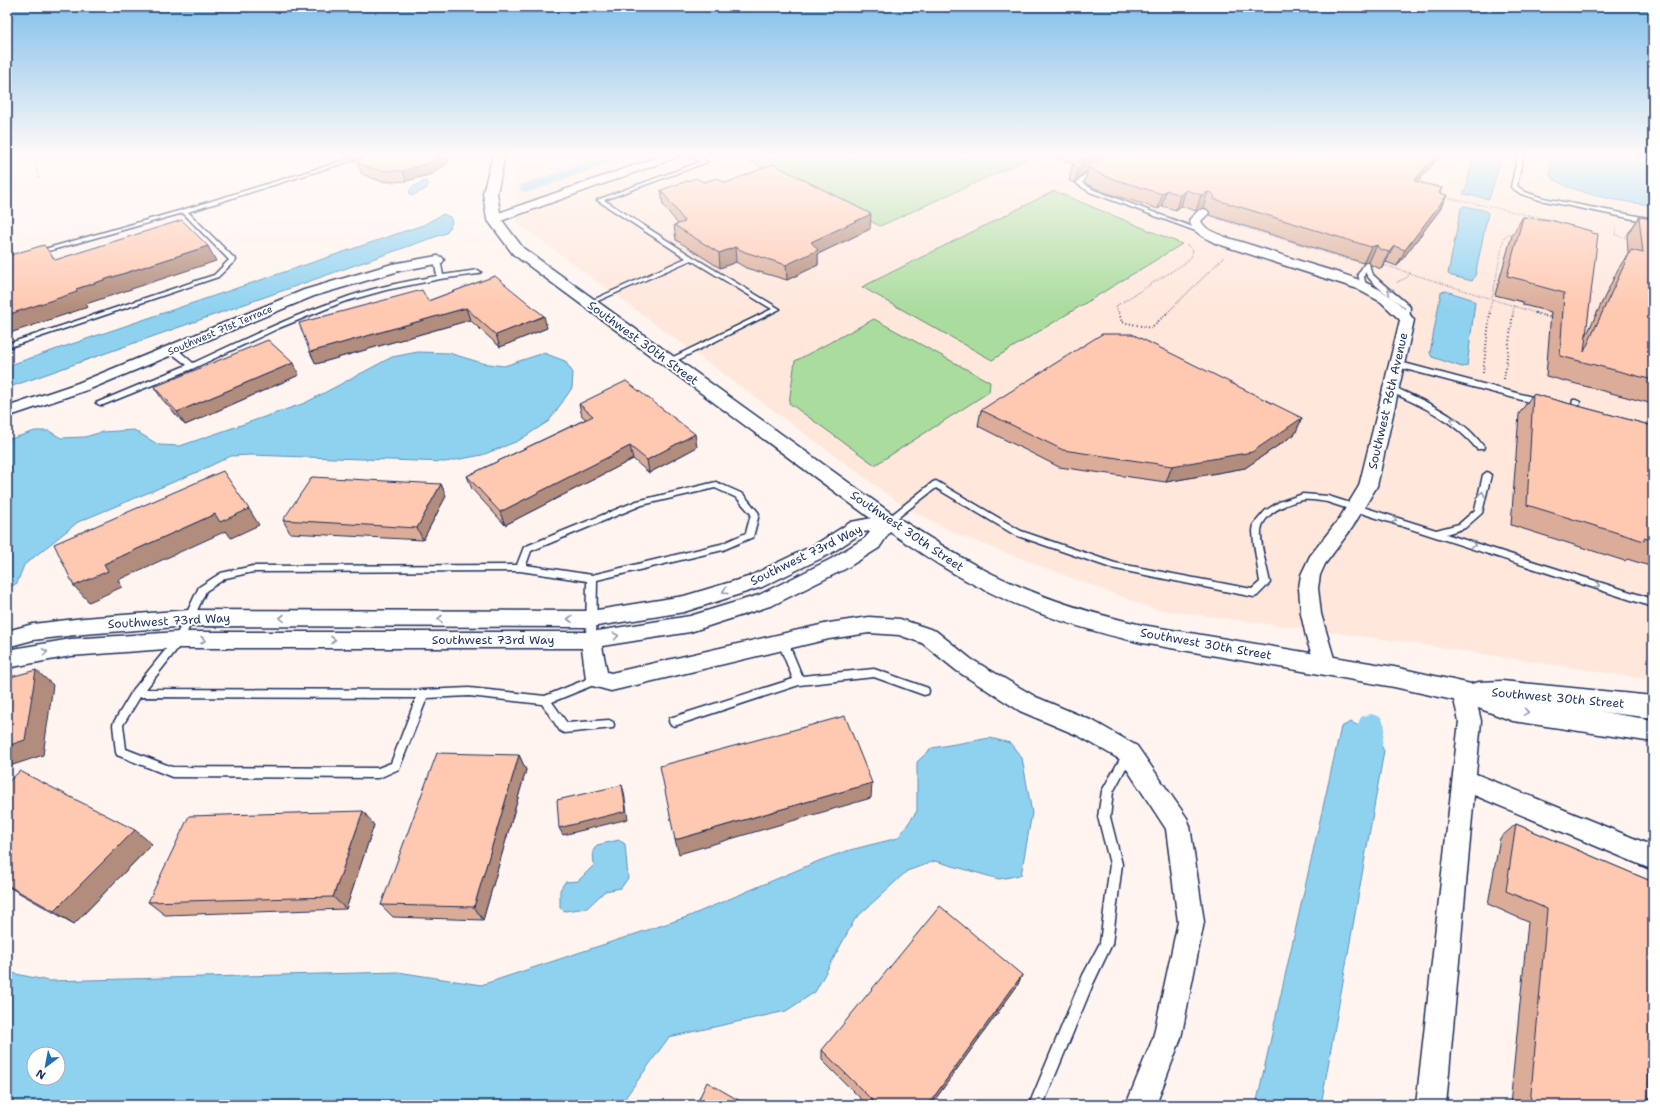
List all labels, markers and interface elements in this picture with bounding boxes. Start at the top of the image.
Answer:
one-way arrow [1387,289,1394,296]
street label: Southwest 30th Street [584,297,702,389]
street label: Southwest 71st Terrace [166,302,275,358]
street label: Southwest 76th Avenue [1364,331,1412,471]
one-way arrow [1450,418,1457,425]
street label: Southwest 30th Street [847,487,967,575]
one-way arrow [1478,491,1486,497]
one-way arrow [1391,515,1398,524]
street label: Southwest 73rd Way [747,521,865,589]
one-way arrow [1469,540,1476,549]
one-way arrow [1593,580,1600,589]
one-way arrow [721,586,728,595]
street label: Southwest 73rd Way [107,610,231,632]
one-way arrow [279,614,285,622]
one-way arrow [437,615,443,623]
one-way arrow [567,615,573,623]
street label: Southwest 30th Street [1139,625,1273,663]
street label: Southwest 73rd Way [432,632,554,648]
one-way arrow [613,632,619,641]
one-way arrow [200,636,206,644]
one-way arrow [330,636,336,644]
one-way arrow [42,648,48,657]
street label: Southwest 30th Street [1491,684,1625,712]
one-way arrow [1523,707,1529,716]
north arrow [26,1046,66,1086]
text: N [33,1065,49,1083]

